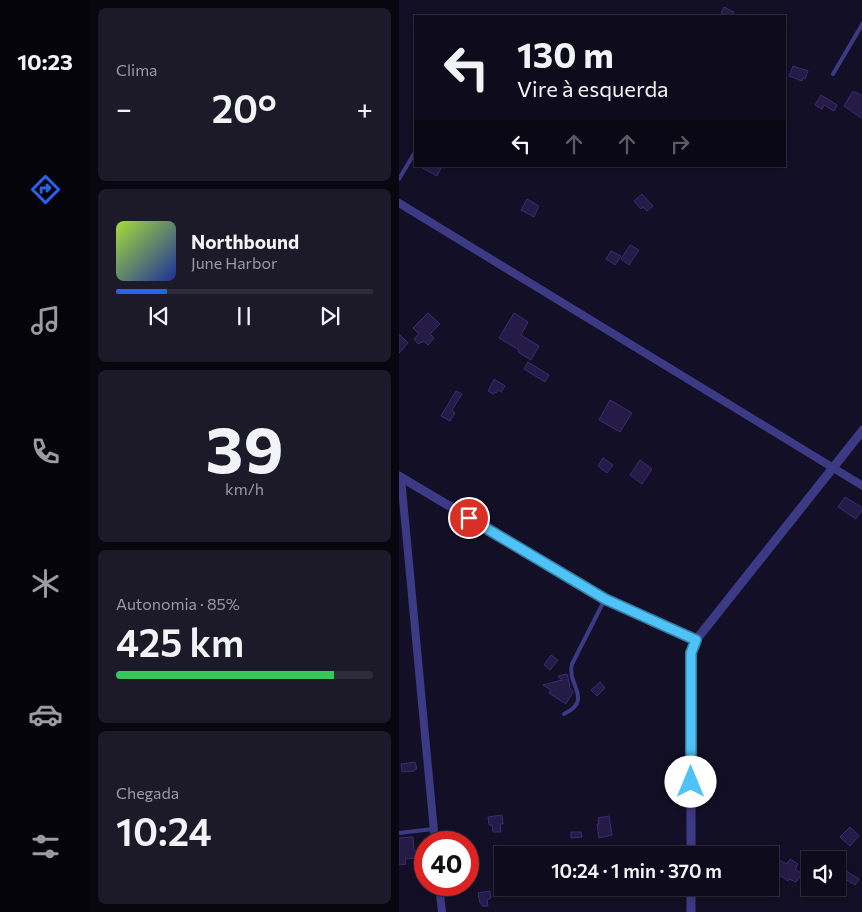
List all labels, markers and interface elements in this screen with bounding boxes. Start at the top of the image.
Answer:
text: 130 m [517,32,614,75]
icon: left [434,35,499,100]
text: 10:23 [17,48,73,75]
text: Clima [116,60,157,79]
text: Vire à esquerda [517,75,669,102]
text: 20° [212,84,277,131]
text: − [116,91,132,125]
text: + [357,91,373,125]
icon: left [507,130,535,158]
icon: ahead [560,130,588,158]
icon: ahead [613,130,641,158]
icon: right [666,130,694,158]
icon: directions [28,172,63,207]
text: Northbound [191,230,299,253]
text: June Harbor [191,253,277,272]
icon: previous [145,302,173,330]
icon: pause [230,302,258,330]
icon: next [316,302,344,330]
icon: music [28,303,63,338]
text: 39 [206,407,283,486]
icon: phone [28,434,63,469]
text: km/h [225,479,264,498]
pin [448,497,490,539]
icon: arrive [455,504,483,532]
icon: climate [28,566,63,601]
text: Autonomia · 85% [116,594,240,613]
text: 425 km [116,618,244,665]
icon: car [28,697,63,732]
position arrow [664,755,716,807]
text: Chegada [116,783,179,802]
text: 10:24 [116,807,212,854]
icon: filters [28,829,63,864]
speed limit sign: 40 [414,831,479,896]
map controls [801,851,846,896]
button: sound [801,851,846,896]
text: 10:24 · 1 min · 370 m [551,859,722,882]

